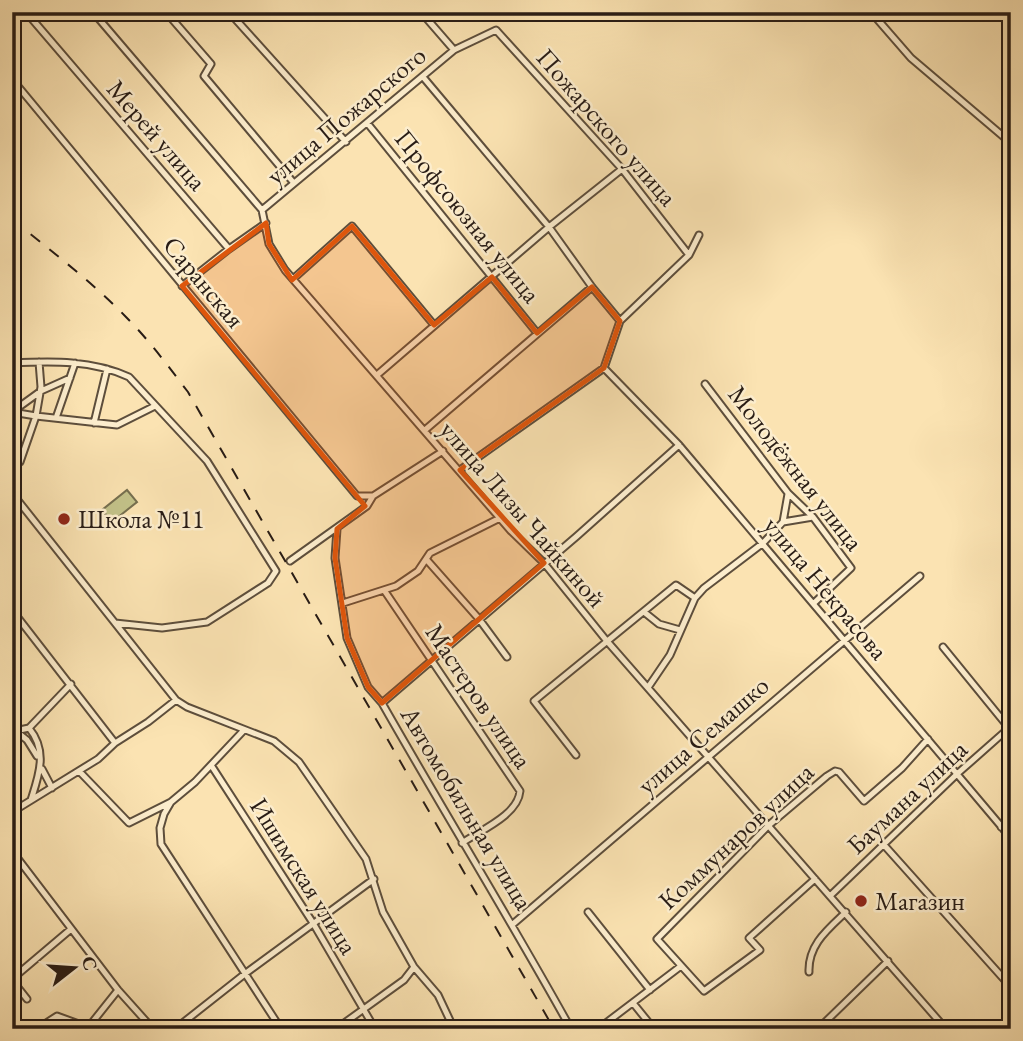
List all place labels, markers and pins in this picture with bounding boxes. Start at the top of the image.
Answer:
place label: Школа №11 [78,502,205,536]
marker: Школа №11 [56,511,72,527]
place label: Магазин [875,884,965,918]
marker: Магазин [853,893,869,909]

